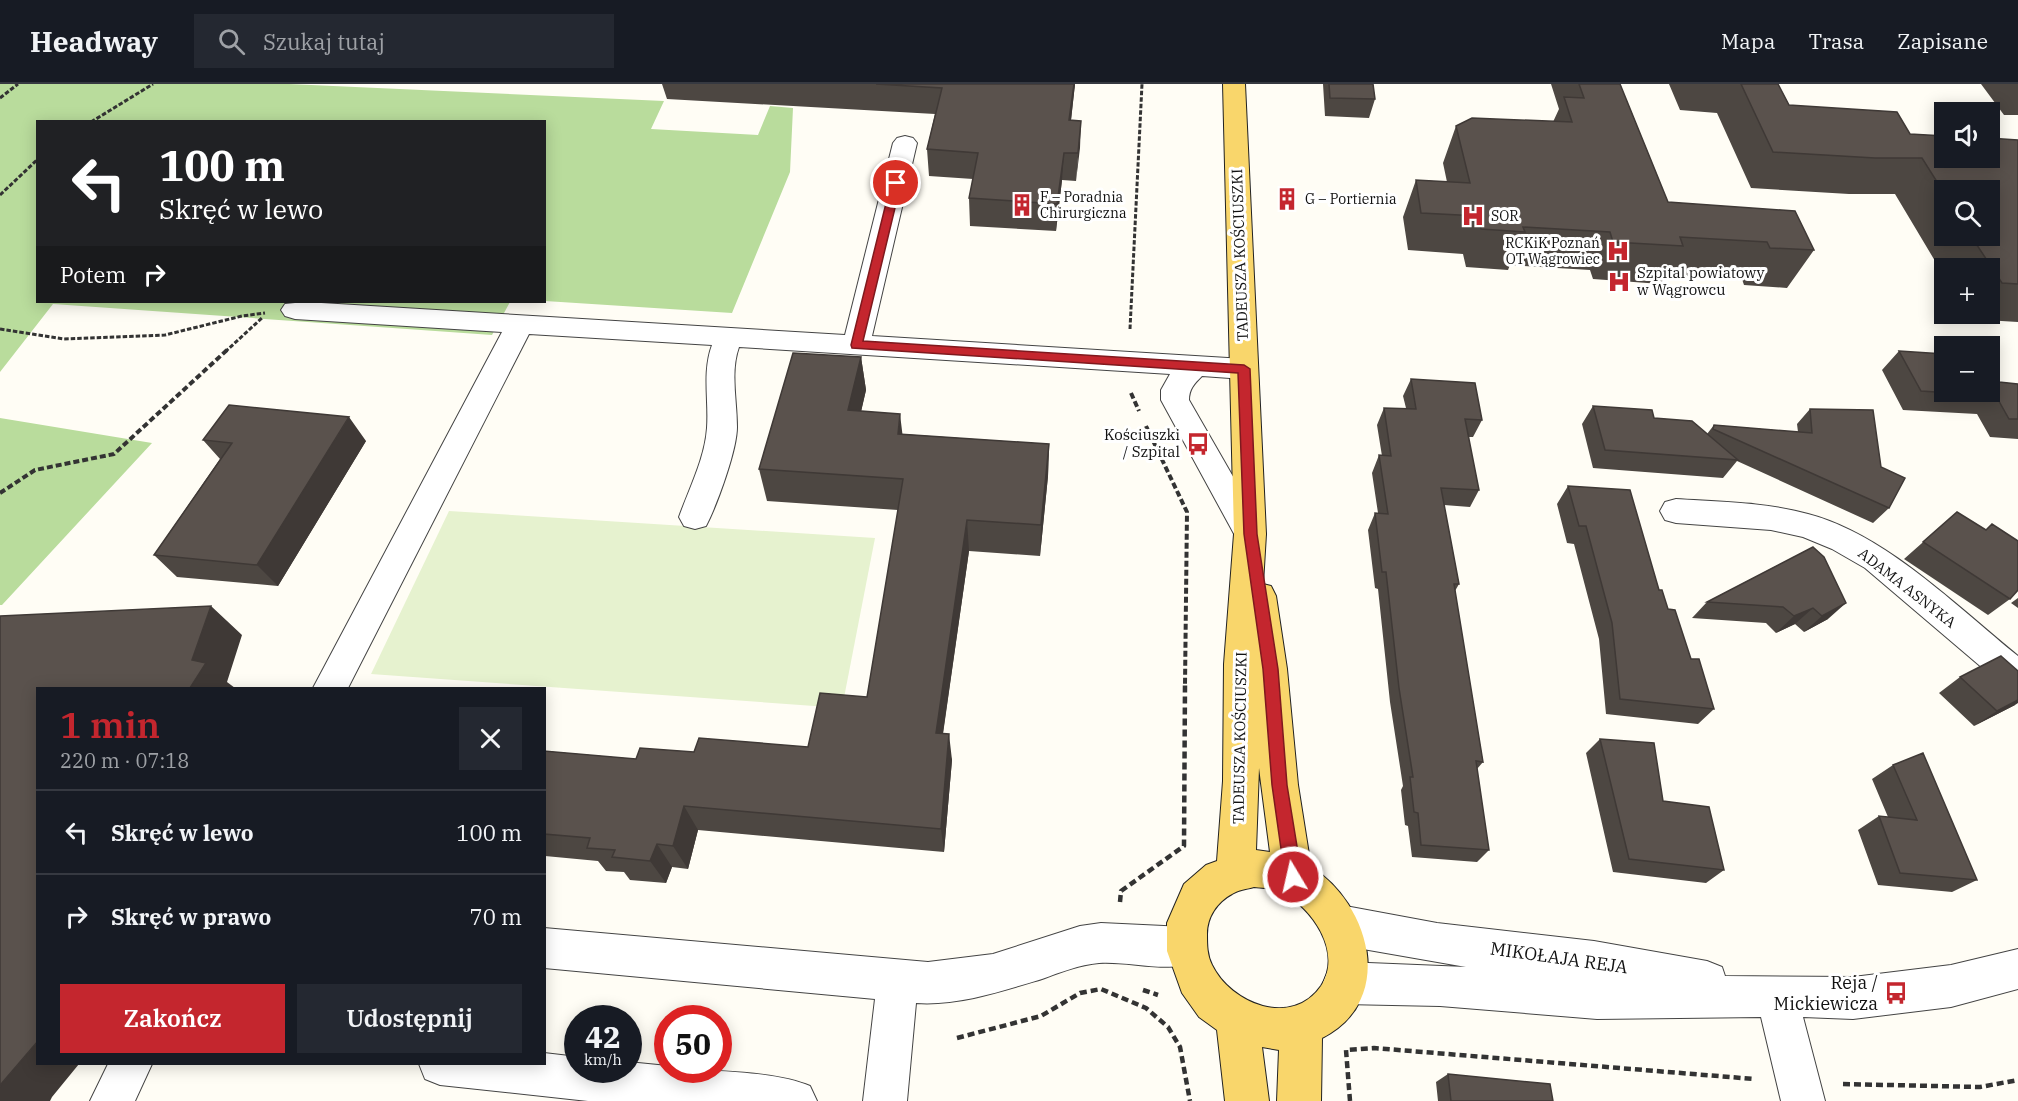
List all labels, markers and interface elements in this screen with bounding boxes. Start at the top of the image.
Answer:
search box [194,14,614,68]
text: Headway [30,23,158,60]
icon: search [215,25,248,58]
text: Szukaj tutaj [263,27,385,56]
text: Mapa [1721,27,1775,55]
text: Trasa [1808,27,1864,55]
text: Zapisane [1897,27,1988,55]
map controls [1934,102,2000,402]
button: sound [1934,102,2000,168]
text: 100 m [159,138,285,193]
icon: left [60,144,138,222]
pin [870,157,921,208]
icon: arrive [879,166,912,199]
street label: TADEUSZA KOŚCIUSZKI [1227,168,1252,342]
button: search [1934,180,2000,246]
building icon: G – Portiernia [1274,186,1300,212]
place label: F – Poradnia Chirurgiczna [1040,188,1127,222]
place label: G – Portiernia [1305,190,1397,208]
text: Skręć w lewo [159,191,323,226]
building icon: F – Poradnia Chirurgiczna [1009,192,1035,218]
hospital icon: SOR [1460,203,1486,229]
place label: SOR [1491,207,1519,225]
place label: RCKiK Poznań OT Wągrowiec [1505,234,1600,268]
hospital icon: RCKiK Poznań OT Wągrowiec [1605,238,1631,264]
icon: right [138,258,171,291]
button: + [1934,258,2000,324]
text: Potem [60,260,126,289]
place label: Szpital powiatowy w Wągrowcu [1637,263,1764,299]
hospital icon: Szpital powiatowy w Wągrowcu [1606,269,1632,295]
button: − [1934,336,2000,402]
place label: Kościuszki / Szpital [1104,425,1180,461]
bus stop icon: Kościuszki / Szpital [1185,431,1211,457]
street label: ADAMA ASNYKA [1855,544,1961,632]
street label: TADEUSZA KOŚCIUSZKI [1228,652,1251,824]
text: 1 min [60,701,160,748]
button: close [459,707,522,770]
text: 220 m · 07:18 [60,747,189,774]
icon: left [60,816,93,849]
text: Skręć w lewo [111,818,254,847]
text: 100 m [456,818,522,847]
position arrow [1261,845,1325,909]
icon: right [60,900,93,933]
text: Skręć w prawo [111,902,271,931]
text: 70 m [470,902,522,931]
street label: MIKOŁAJA REJA [1489,936,1630,979]
place label: Reja / Mickiewicza [1774,971,1878,1015]
bus stop icon: Reja / Mickiewicza [1883,980,1909,1006]
button: Zakończ [60,984,285,1053]
button: Udostępnij [297,984,522,1053]
speed limit sign: 50 [654,1005,732,1083]
text: 42 [585,1017,621,1056]
text: km/h [584,1050,622,1069]

